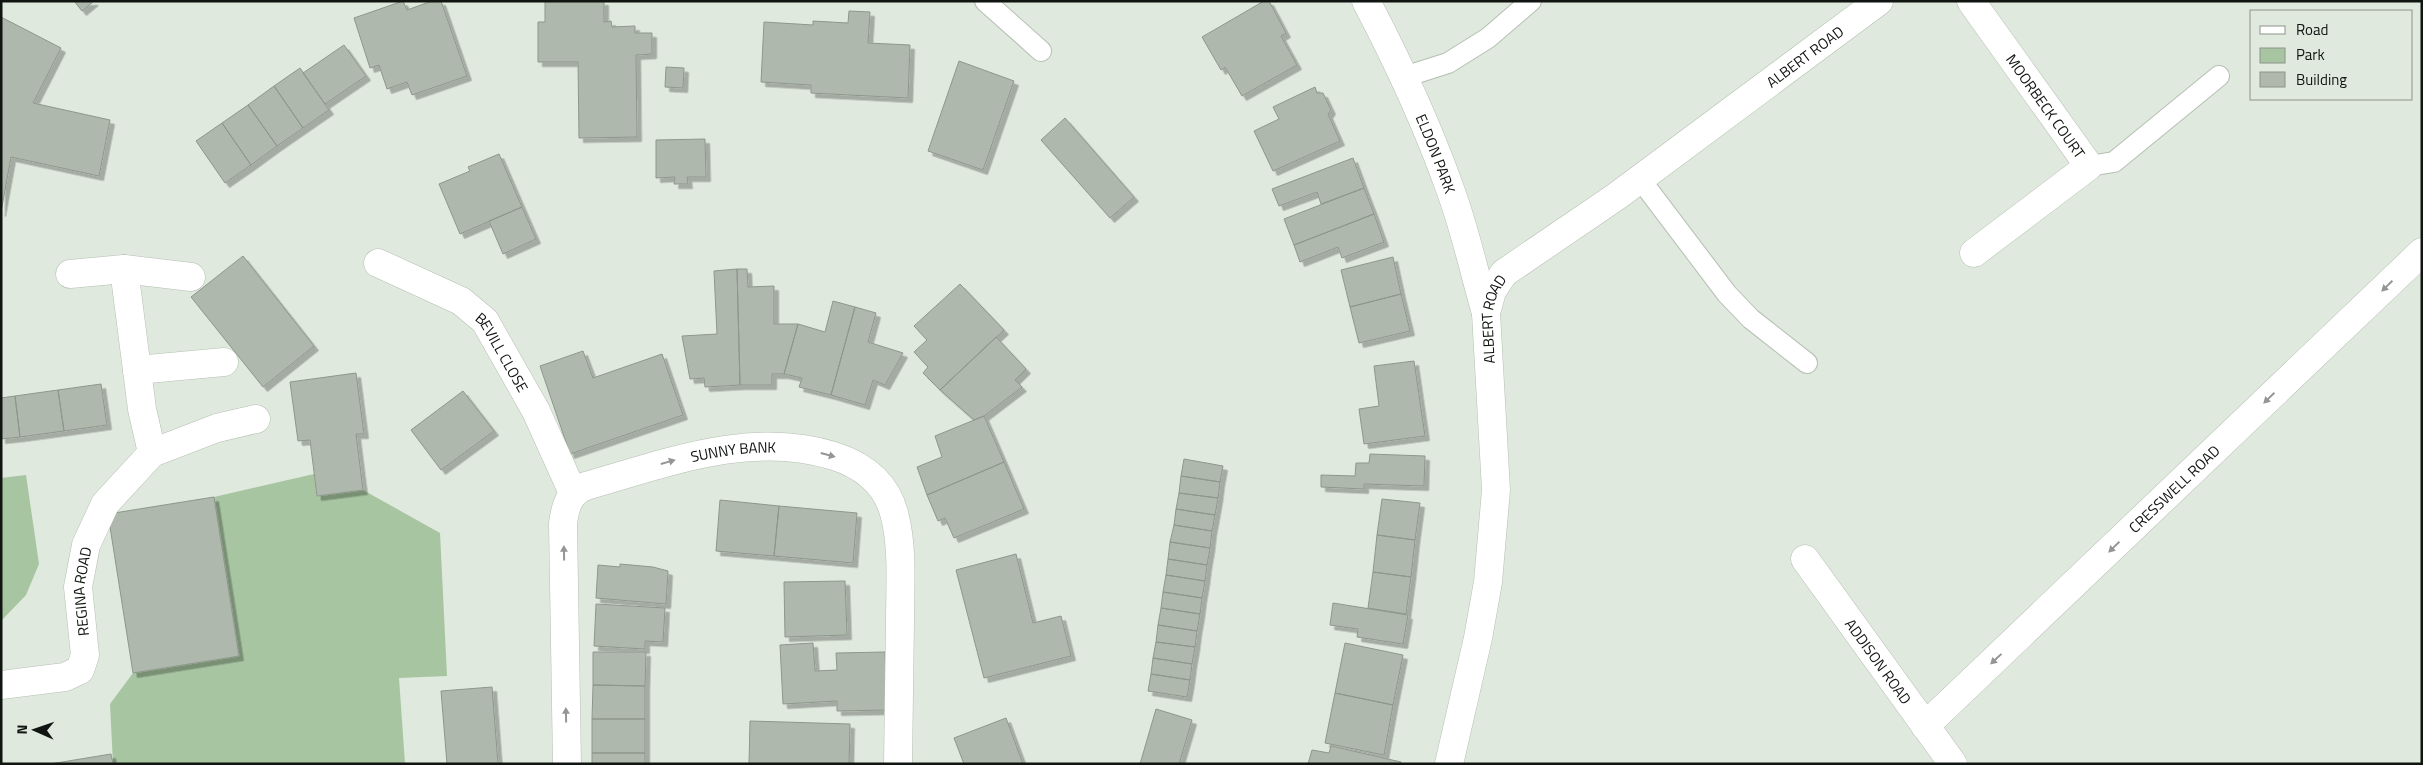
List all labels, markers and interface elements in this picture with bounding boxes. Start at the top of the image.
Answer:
legend [2250,10,2413,100]
text: Road [2296,18,2328,41]
street label: ALBERT ROAD [1761,20,1848,93]
text: Park [2296,43,2325,66]
street label: MOORBECK COURT [2001,49,2091,163]
text: Building [2296,68,2347,91]
street label: ELDON PARK [1410,110,1462,197]
street label: ALBERT ROAD [1475,269,1512,364]
one-way arrow [2381,280,2393,292]
street label: BEVILL CLOSE [471,306,534,396]
one-way arrow [2264,392,2276,404]
street label: SUNNY BANK [688,435,777,468]
street label: CRESSWELL ROAD [2123,439,2225,538]
one-way arrow [821,451,836,459]
one-way arrow [661,457,676,465]
one-way arrow [2108,541,2120,553]
one-way arrow [560,544,568,560]
street label: REGINA ROAD [67,545,97,637]
street label: ADDISON ROAD [1840,613,1918,709]
one-way arrow [1990,653,2002,665]
north arrow [10,705,60,755]
one-way arrow [562,707,570,723]
text: N [11,724,32,735]

